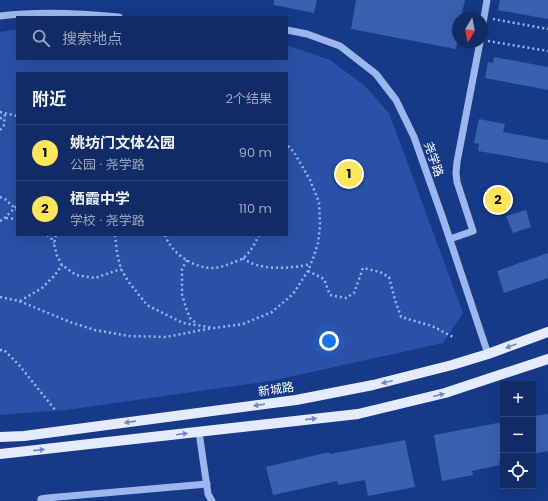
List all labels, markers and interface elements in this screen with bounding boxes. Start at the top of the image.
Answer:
north arrow [452,12,488,48]
search box [16,16,288,60]
icon: search [30,27,52,49]
text: 搜索地点 [62,28,122,49]
text: 附近 [32,87,66,111]
text: 2个结果 [226,89,272,108]
text: 姚坊门文体公园 [70,132,175,153]
street label: 尧学路 [420,139,448,179]
text: 1 [43,143,47,162]
text: 90 m [239,143,272,162]
text: 公园 · 尧学路 [70,155,145,174]
pin: 1 [336,159,362,189]
pin: 2 [485,185,511,215]
text: 栖霞中学 [70,188,130,209]
text: 2 [41,199,49,218]
text: 110 m [239,199,272,218]
text: 学校 · 尧学路 [70,211,145,230]
your location [319,331,339,351]
one-way arrow [505,343,517,349]
street label: 新城路 [257,378,295,400]
one-way arrow [380,379,393,385]
map controls [500,381,536,489]
button: + [500,381,536,417]
one-way arrow [432,391,445,397]
one-way arrow [253,402,265,408]
one-way arrow [305,416,317,423]
button: − [500,417,536,453]
one-way arrow [124,419,136,425]
one-way arrow [176,431,188,437]
one-way arrow [33,446,45,453]
button: locate [500,453,536,489]

